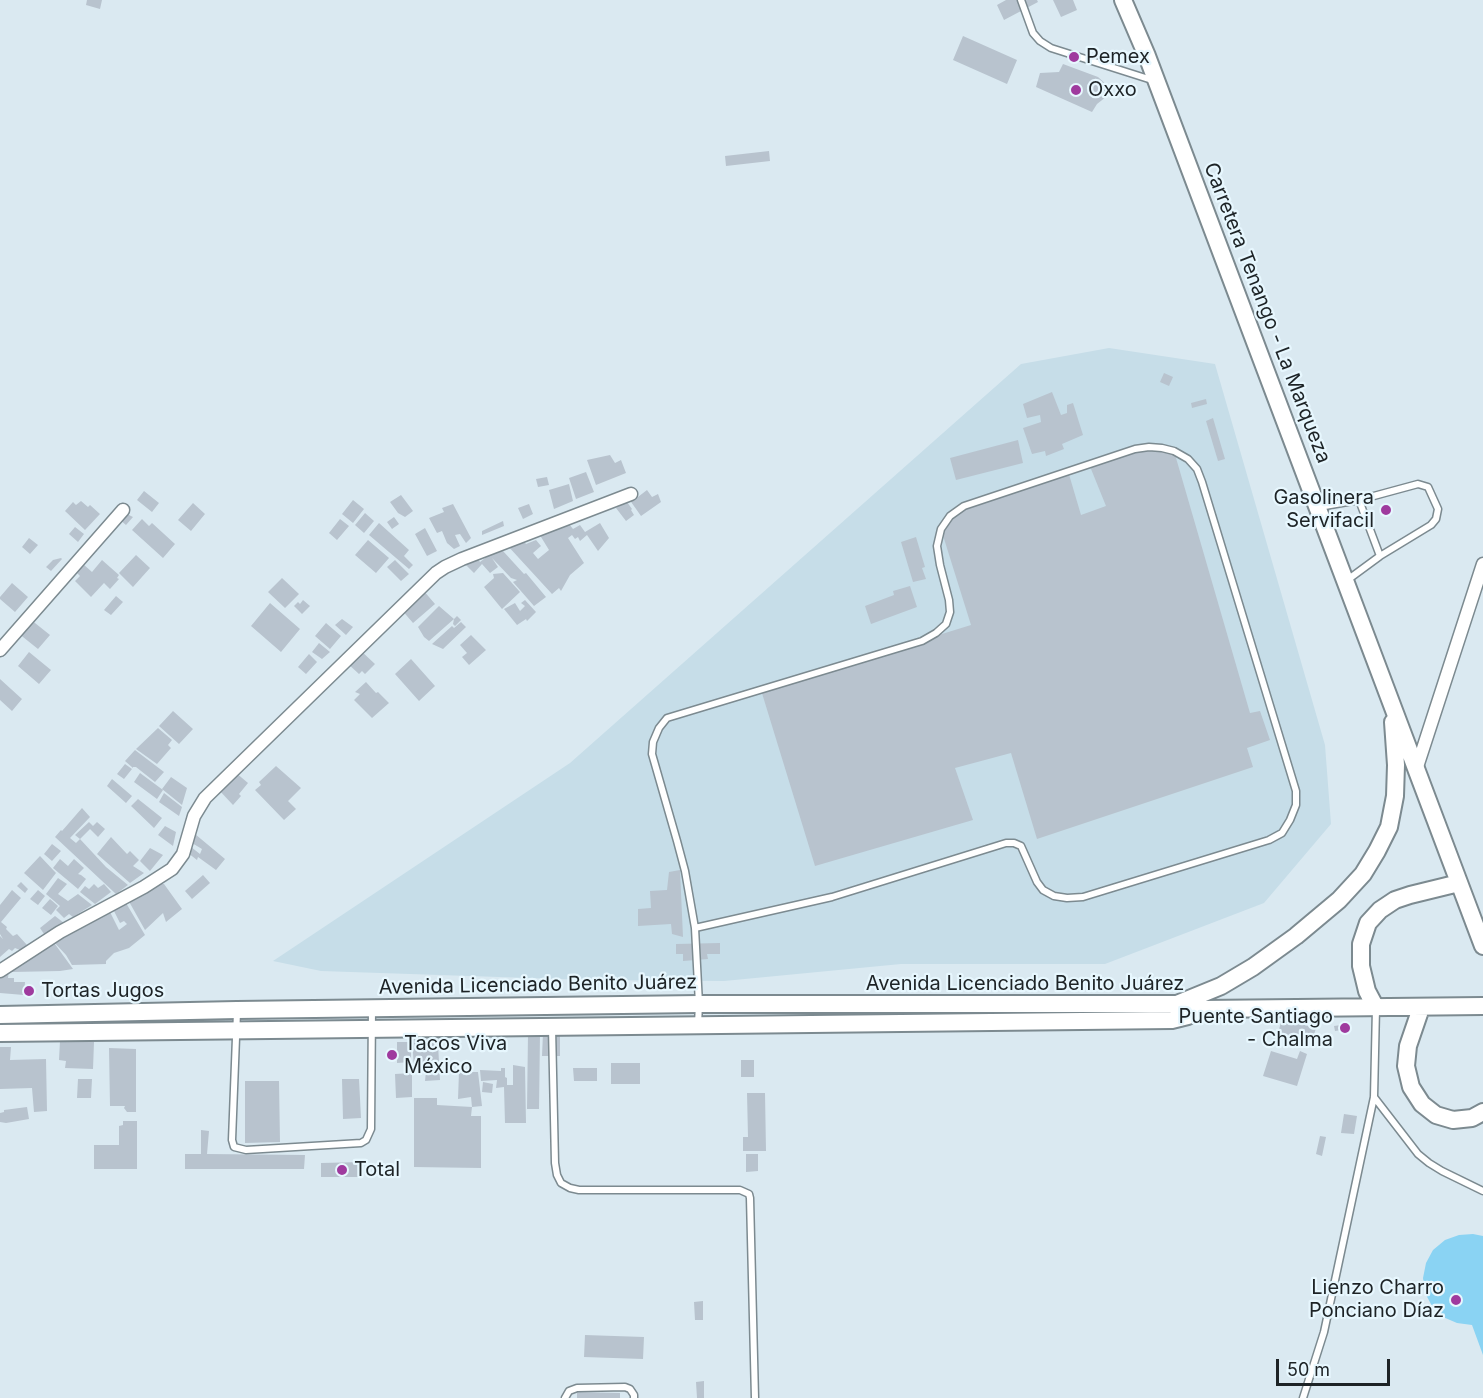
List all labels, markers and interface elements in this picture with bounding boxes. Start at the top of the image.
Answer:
place label: Pemex [1086,45,1150,69]
marker: Pemex [1067,50,1081,64]
place label: Oxxo [1088,78,1137,102]
marker: Oxxo [1069,83,1083,97]
street label: Carretera Tenango - La Marqueza [1198,159,1336,467]
place label: Gasolinera Servifacil [1273,486,1374,533]
marker: Gasolinera Servifacil [1379,503,1393,517]
street label: Avenida Licenciado Benito Juárez [379,970,697,1000]
street label: Avenida Licenciado Benito Juárez [866,972,1184,996]
place label: Tortas Jugos [41,979,164,1003]
marker: Tortas Jugos [22,984,36,998]
place label: Puente Santiago - Chalma [1179,1005,1333,1052]
marker: Puente Santiago - Chalma [1338,1021,1352,1035]
place label: Tacos Viva México [404,1032,507,1079]
marker: Tacos Viva México [385,1048,399,1062]
place label: Total [354,1158,400,1182]
marker: Total [335,1163,349,1177]
place label: Lienzo Charro Ponciano Díaz [1309,1276,1444,1323]
marker: Lienzo Charro Ponciano Díaz [1449,1293,1463,1307]
scale bar [1279,1347,1393,1385]
text: 50 m [1287,1359,1330,1380]

